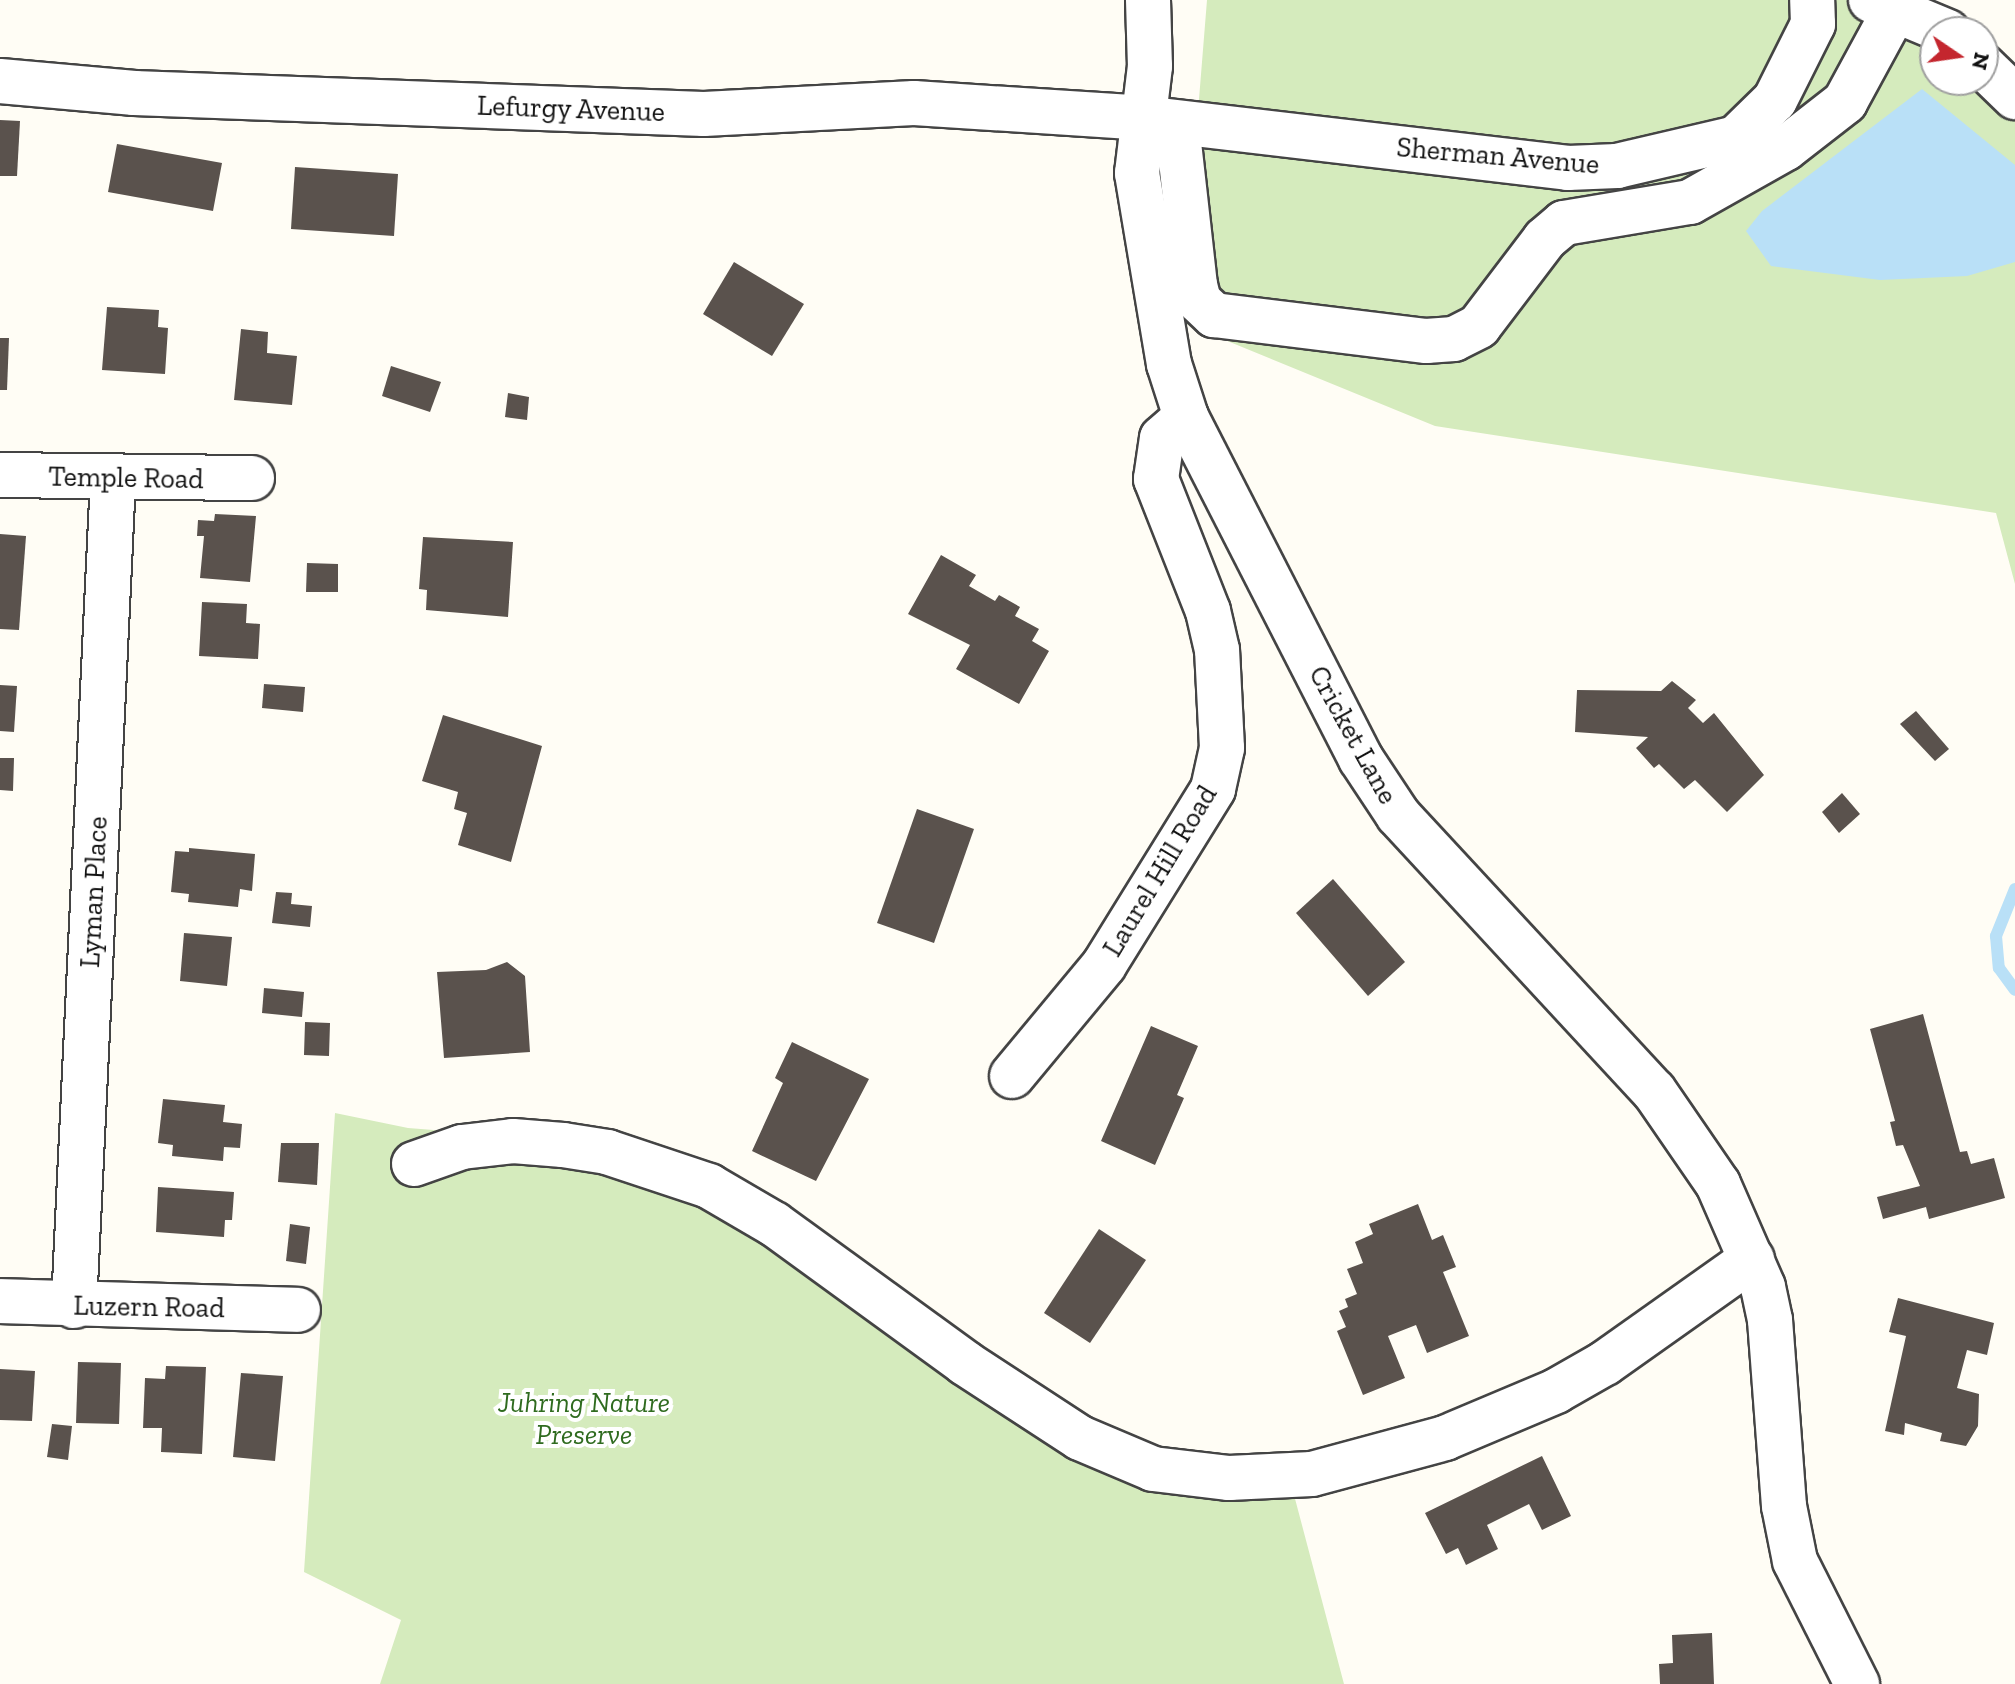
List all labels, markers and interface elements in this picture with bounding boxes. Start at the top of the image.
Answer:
north arrow [1919,16,1999,96]
text: N [1966,50,1996,72]
street label: Lefurgy Avenue [476,89,666,129]
street label: Sherman Avenue [1395,130,1601,182]
street label: Temple Road [48,460,204,496]
street label: Cricket Lane [1301,660,1405,810]
street label: Laurel Hill Road [1096,779,1224,963]
street label: Lyman Place [73,815,115,969]
street label: Luzern Road [73,1289,225,1325]
park label: Juhring Nature Preserve [498,1386,670,1452]

